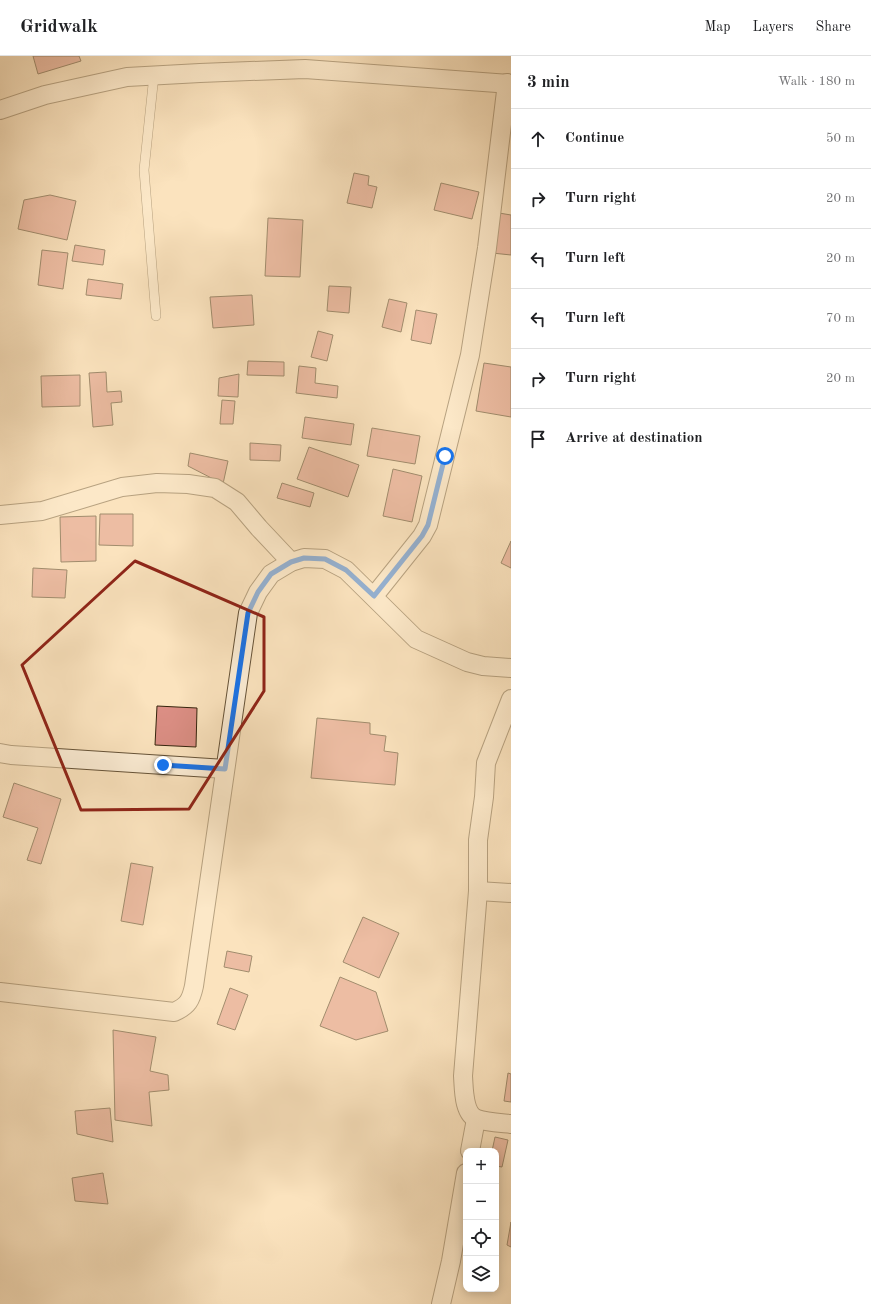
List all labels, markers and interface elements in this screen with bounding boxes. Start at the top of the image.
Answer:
text: Gridwalk [20,18,98,37]
text: Map [705,20,731,34]
text: Layers [753,20,794,34]
text: Share [816,20,851,34]
text: 3 min [527,74,570,91]
text: Walk · 180 m [778,75,855,88]
icon: ahead [527,128,549,150]
text: Continue [565,131,624,146]
text: 50 m [826,132,855,145]
icon: right [527,188,549,210]
text: Turn right [565,191,636,206]
text: 20 m [826,192,855,205]
icon: left [527,248,549,270]
text: Turn left [565,251,625,266]
text: 20 m [826,252,855,265]
icon: left [527,308,549,330]
text: Turn left [565,311,625,326]
text: 70 m [826,312,855,325]
icon: right [527,368,549,390]
text: Turn right [565,371,636,386]
text: 20 m [826,372,855,385]
icon: arrive [527,428,549,450]
text: Arrive at destination [565,431,703,446]
route start [436,447,454,465]
route end [154,756,172,774]
map controls [463,1148,499,1292]
button: + [463,1148,499,1184]
button: − [463,1184,499,1220]
button: locate [463,1220,499,1256]
button: layers [463,1256,499,1292]

